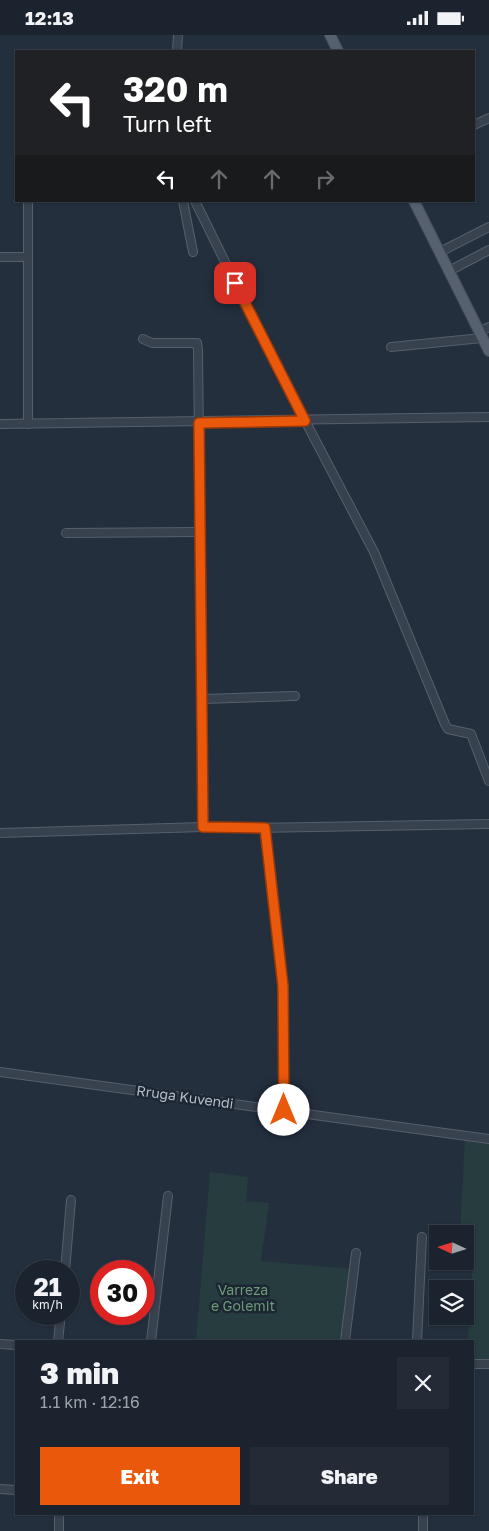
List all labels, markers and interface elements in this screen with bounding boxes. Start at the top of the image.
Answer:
text: 12:13 [25,6,74,29]
text: 320 m [123,68,228,110]
icon: left [40,70,105,135]
text: Turn left [123,110,212,137]
icon: left [152,165,180,193]
icon: ahead [205,165,233,193]
icon: ahead [258,165,286,193]
icon: right [311,165,339,193]
pin [214,262,256,304]
icon: arrive [221,269,249,297]
street label: Rruga Kuvendi [135,1081,235,1112]
position arrow [257,1083,309,1135]
north arrow [429,1225,474,1270]
map controls [429,1225,474,1325]
speed limit sign: 30 [90,1260,155,1325]
text: 21 [33,1271,62,1302]
button: layers [429,1280,474,1325]
park label: Varreza e Golemit [211,1281,275,1314]
text: km/h [32,1297,63,1312]
text: 3 min [40,1355,119,1391]
button: close [397,1357,449,1409]
text: 1.1 km · 12:16 [40,1392,140,1412]
button: Exit [40,1447,240,1505]
button: Share [250,1447,449,1505]

